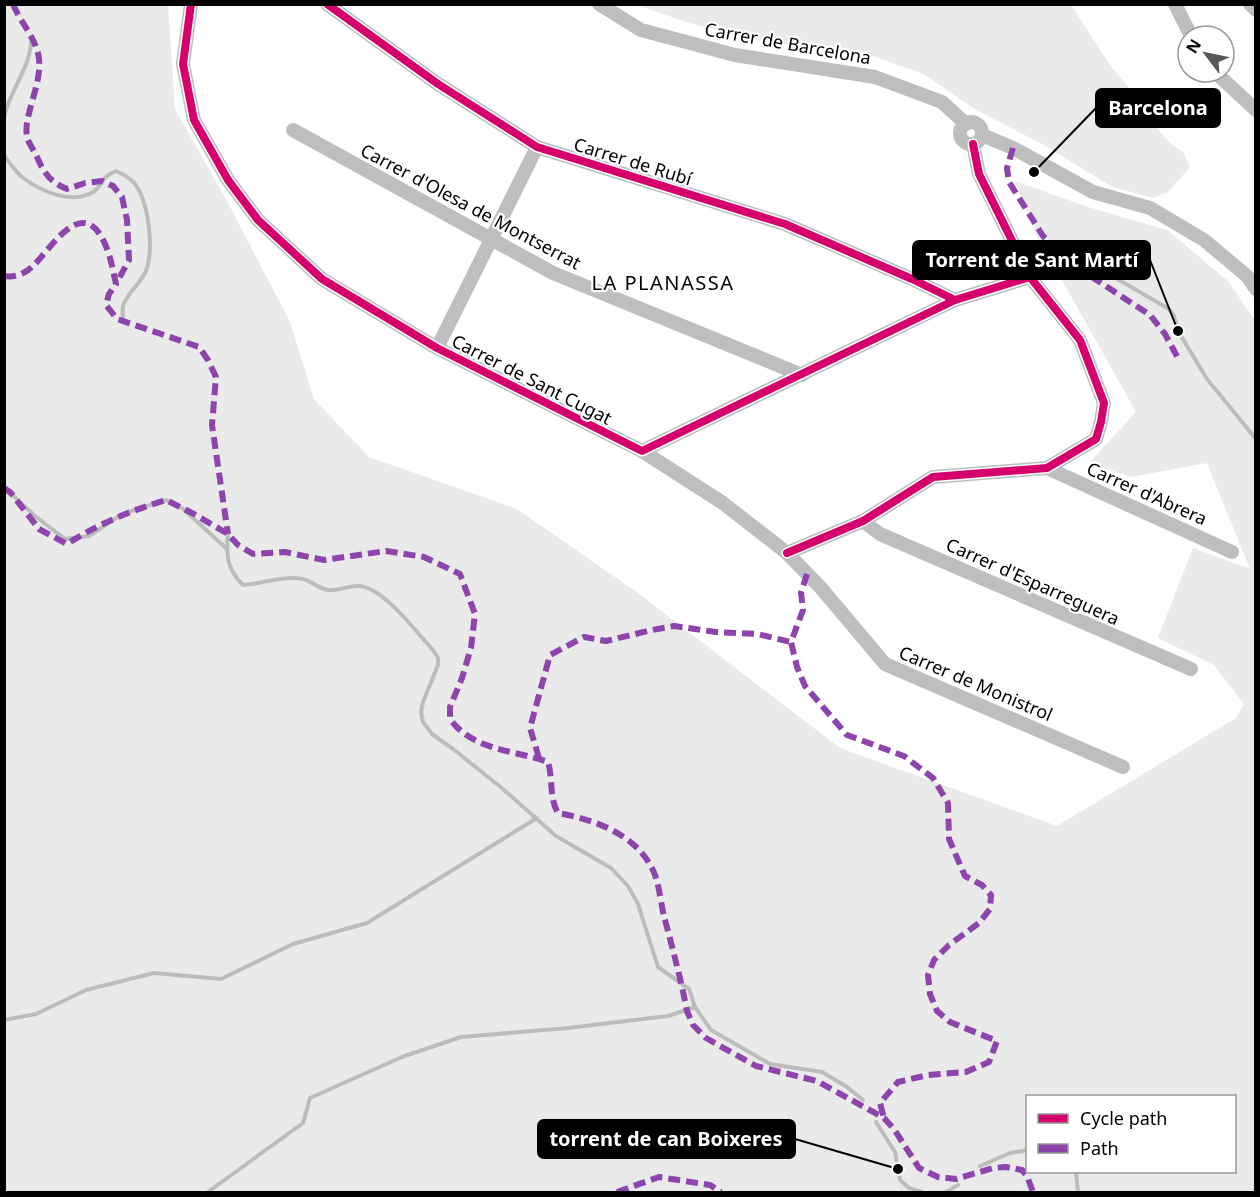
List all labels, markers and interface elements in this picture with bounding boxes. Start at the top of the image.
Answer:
street label: Carrer de Barcelona [703,17,873,69]
north arrow [1176,24,1236,84]
text: N [1181,35,1206,57]
callout: Barcelona [1096,89,1220,127]
text: Barcelona [1108,94,1208,121]
street label: Carrer de Rubí [571,132,695,190]
street label: Carrer d'Olesa de Montserrat [357,138,586,275]
callout: Torrent de Sant Martí [913,241,1150,279]
text: Torrent de Sant Martí [925,246,1141,273]
district label: LA PLANASSA [591,269,735,296]
street label: Carrer de Sant Cugat [448,328,617,430]
street label: Carrer d'Abrera [1083,456,1211,530]
street label: Carrer d'Esparreguera [943,532,1123,630]
street label: Carrer de Monistrol [895,640,1057,726]
legend [1026,1095,1236,1173]
text: Cycle path [1080,1106,1167,1130]
callout: torrent de can Boixeres [538,1120,795,1158]
text: torrent de can Boixeres [549,1125,783,1152]
text: Path [1080,1136,1119,1160]

